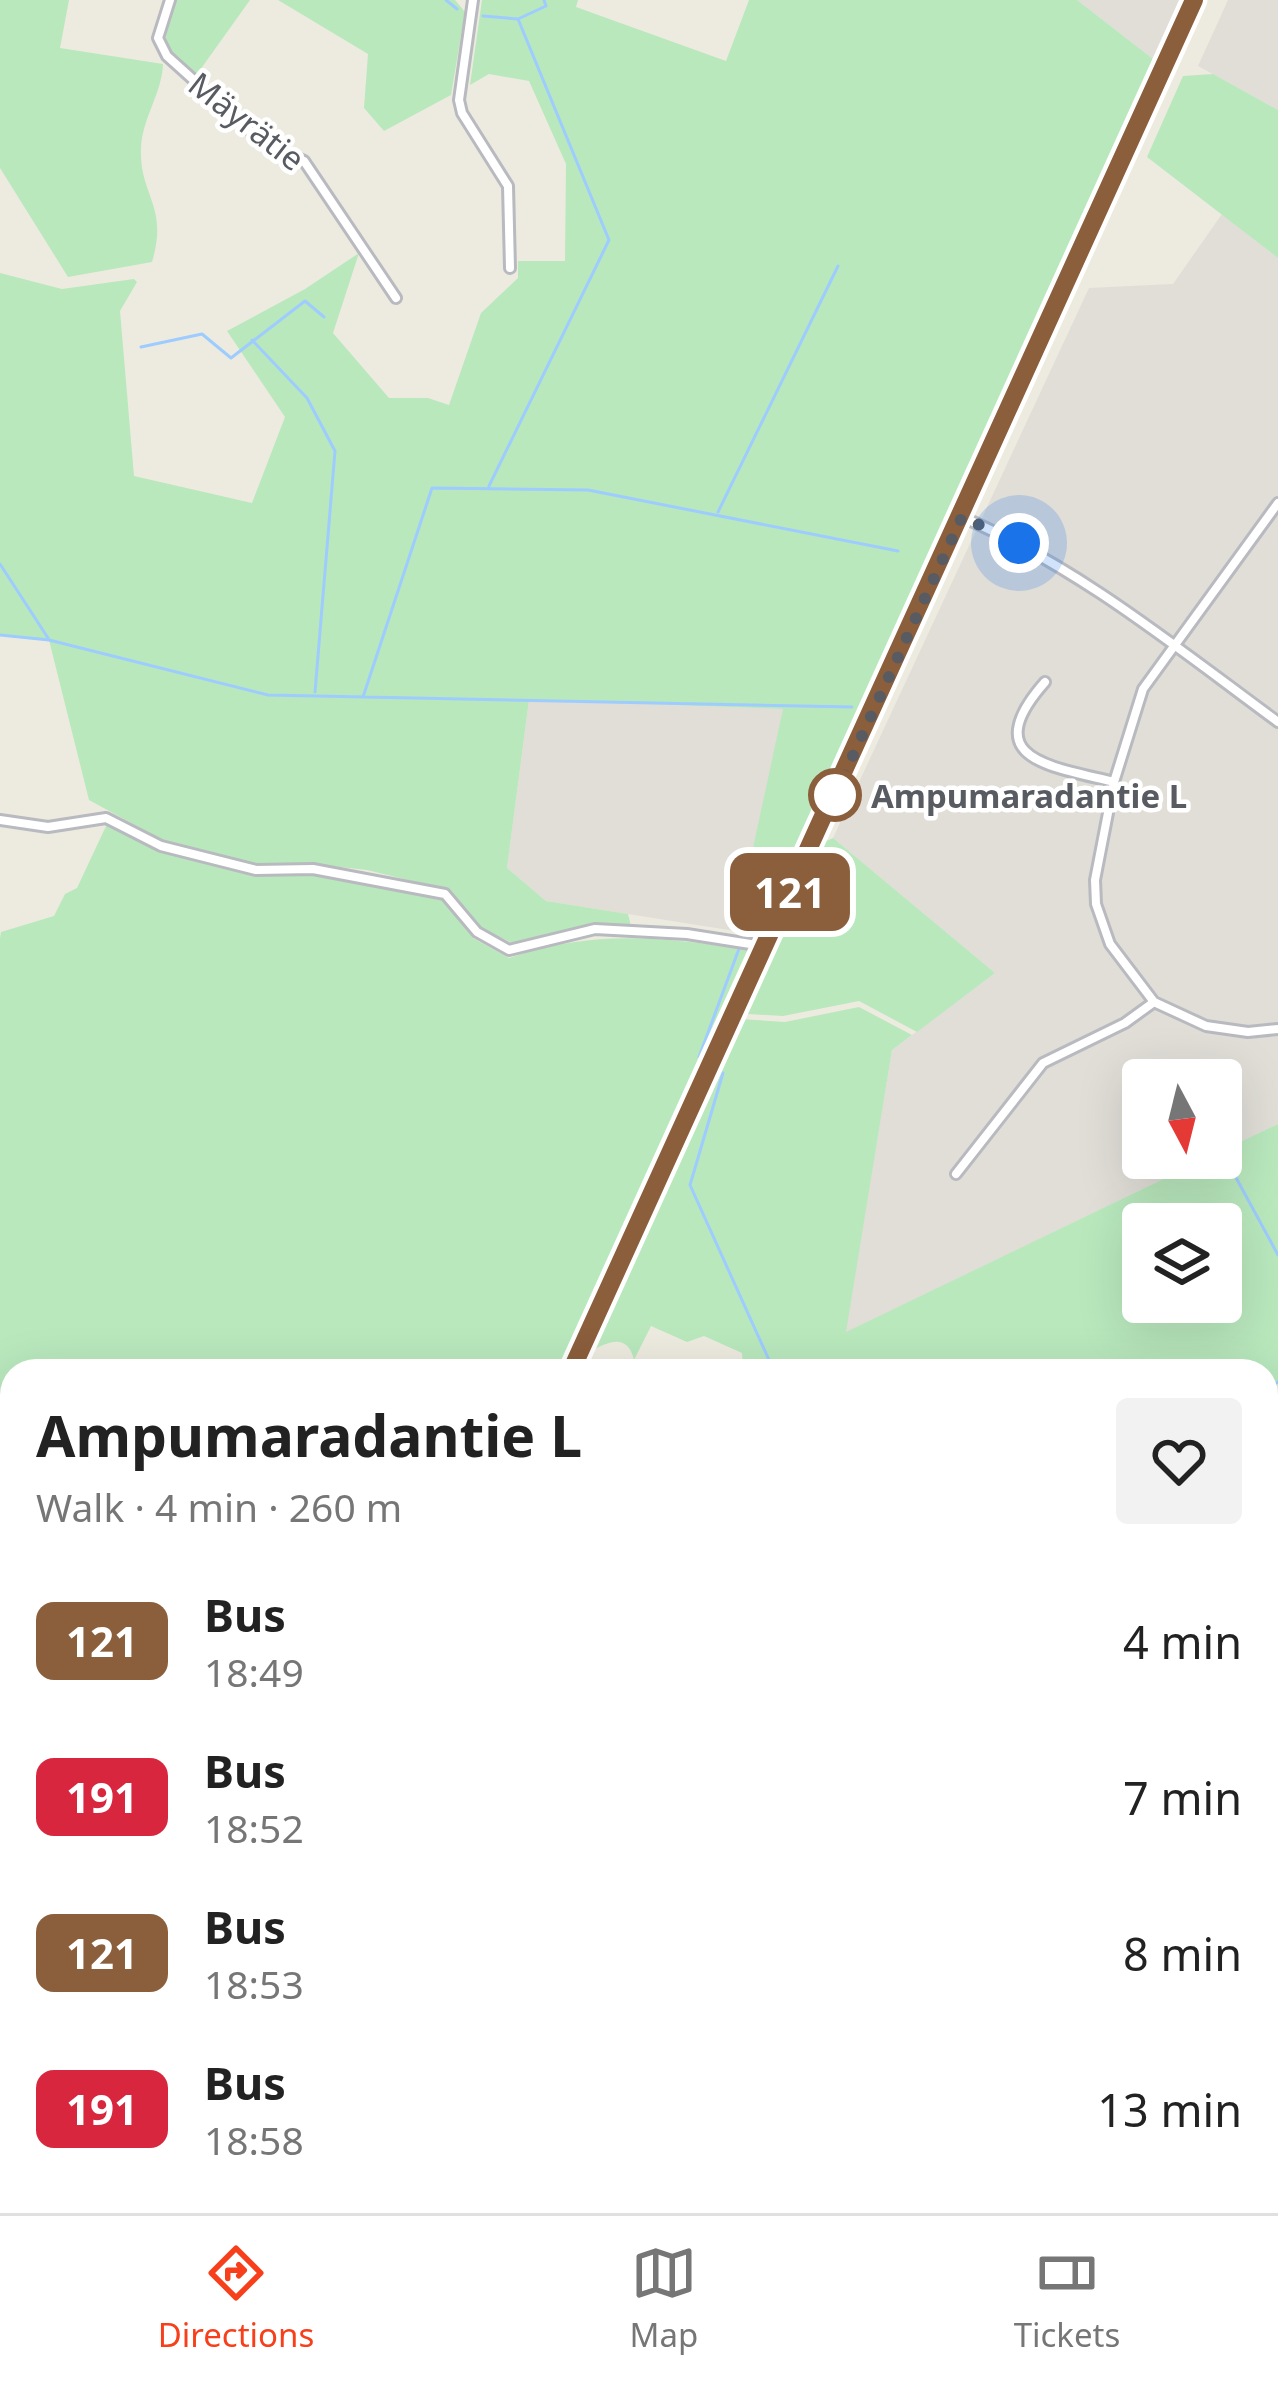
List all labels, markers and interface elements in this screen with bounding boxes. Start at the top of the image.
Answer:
street label: Mäyrätie [180,61,314,181]
your location [989,513,1049,573]
marker: Ampumaradantie L [810,770,860,820]
place label: Ampumaradantie L [871,773,1187,818]
line badge: 121 [721,853,859,931]
text: 121 [754,863,826,920]
north arrow [1122,1059,1242,1179]
map controls [1122,1059,1242,1323]
button: layers [1122,1203,1242,1323]
text: Ampumaradantie L [36,1396,582,1474]
button: heart [1116,1398,1242,1524]
text: Walk · 4 min · 260 m [36,1480,402,1533]
text: Bus [204,1584,286,1645]
text: 4 min [1123,1611,1242,1672]
text: 121 [66,1612,138,1669]
text: 18:49 [204,1645,304,1698]
text: Bus [204,1740,286,1801]
text: 7 min [1123,1767,1242,1828]
text: 191 [66,1768,138,1825]
text: 18:52 [204,1801,304,1854]
text: Bus [204,1896,286,1957]
text: 8 min [1123,1923,1242,1984]
text: 121 [66,1924,138,1981]
text: 18:53 [204,1957,304,2010]
text: Bus [204,2052,286,2113]
text: 13 min [1097,2079,1242,2140]
text: 191 [66,2080,138,2137]
text: 18:58 [204,2113,304,2166]
tab: Directions [158,2240,314,2357]
tab: Map [630,2240,698,2357]
tab: Tickets [1014,2240,1120,2357]

